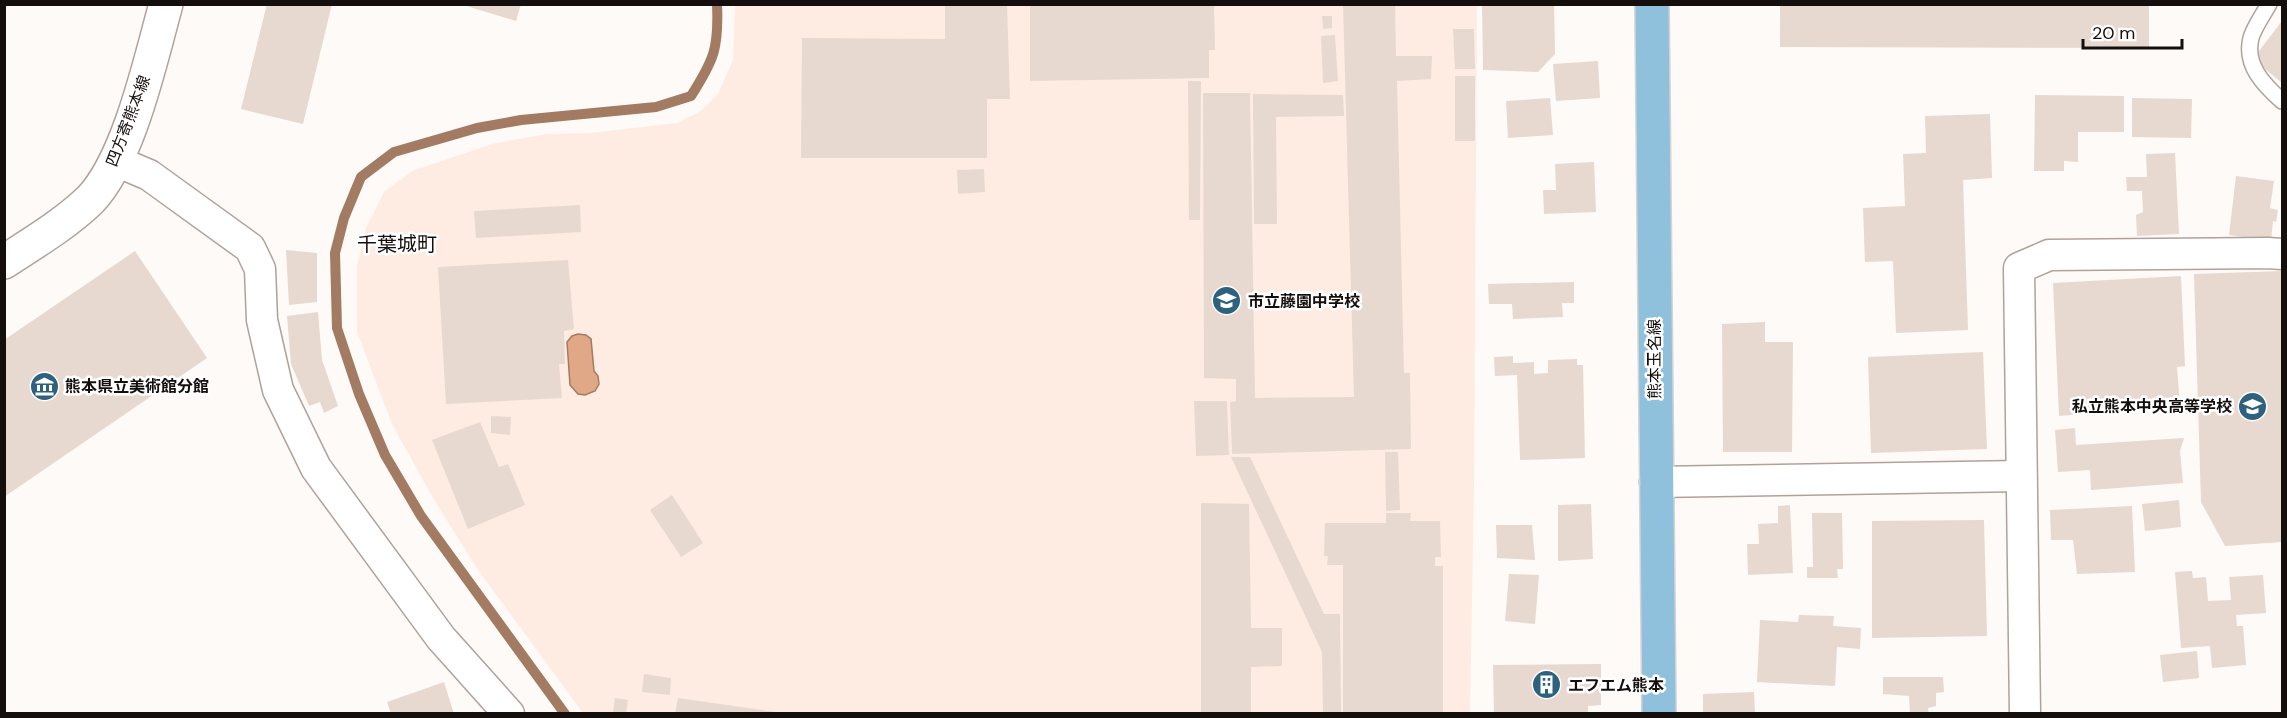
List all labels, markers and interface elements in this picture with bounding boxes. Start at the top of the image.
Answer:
scale bar [2083,12,2182,50]
text: 20 m [2092,21,2135,45]
street label: 四方寄熊本線 [101,72,155,170]
district label: 千葉城町 [357,231,437,257]
school or university icon: 市立藤園中学校 [1211,285,1243,317]
place label: 市立藤園中学校 [1248,291,1360,312]
street label: 熊本玉名線 [1644,319,1665,399]
museum icon: 熊本県立美術館分館 [28,370,60,402]
place label: 熊本県立美術館分館 [65,376,209,397]
school or university icon: 私立熊本中央高等学校 [2237,390,2269,422]
place label: 私立熊本中央高等学校 [2072,396,2232,417]
building icon: エフエム熊本 [1531,669,1563,701]
place label: エフエム熊本 [1568,675,1664,696]

